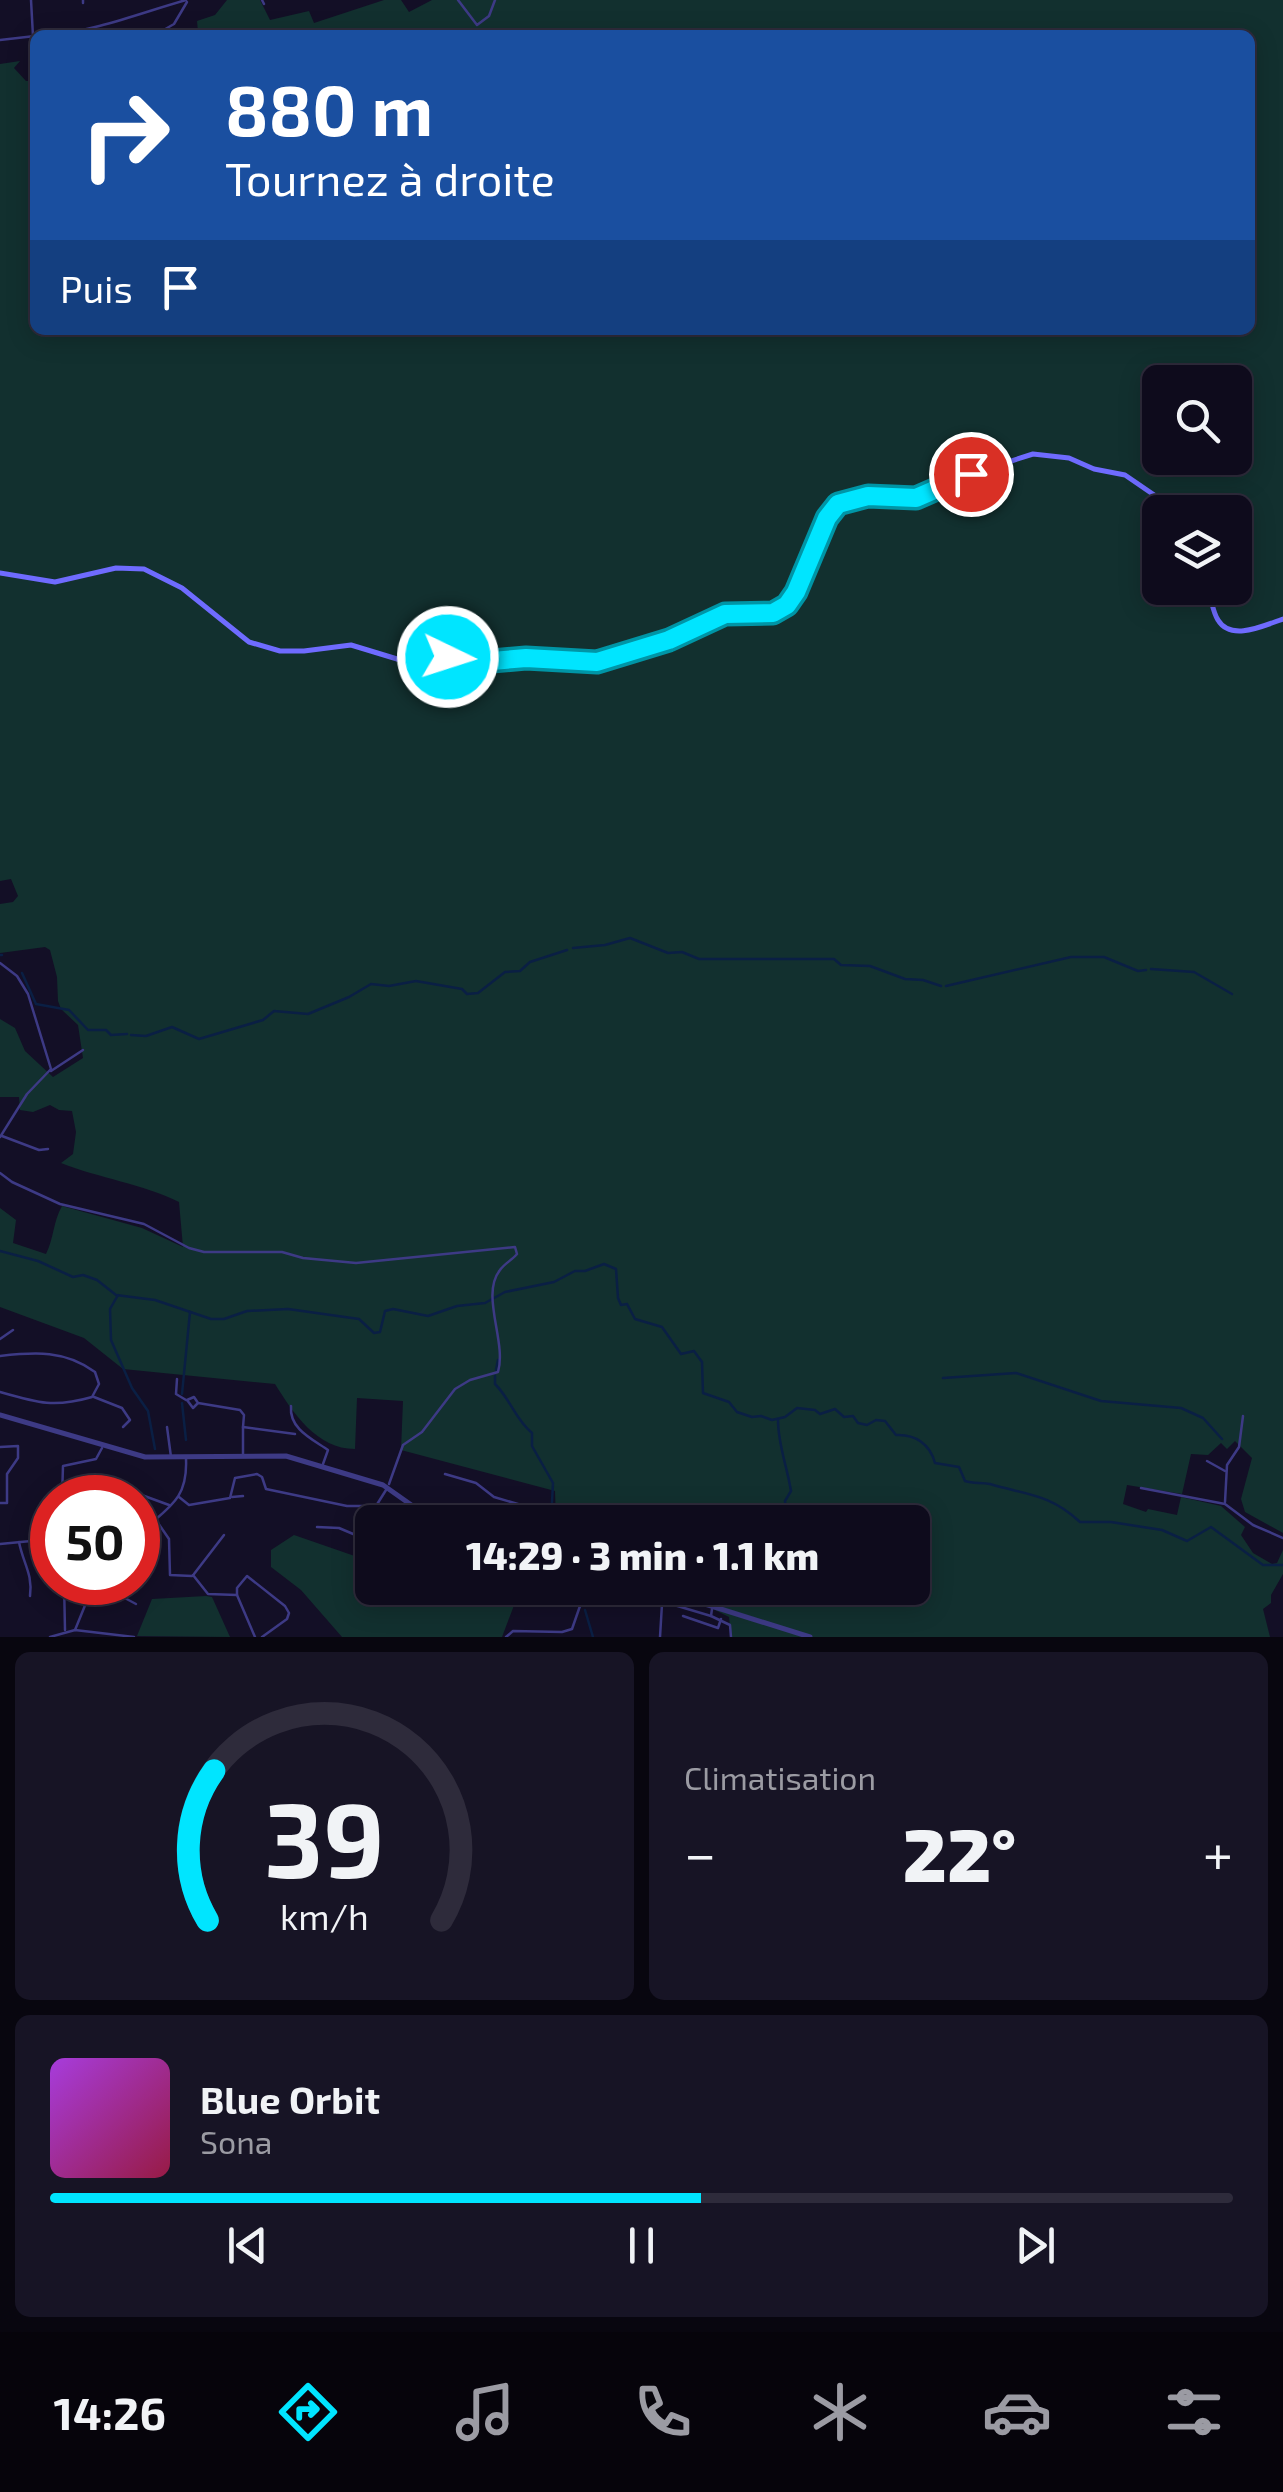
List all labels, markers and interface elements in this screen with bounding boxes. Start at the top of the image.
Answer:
text: 880 m [225,66,433,150]
icon: right [60,70,190,200]
text: Tournez à droite [225,151,555,205]
icon: arrive [153,260,208,315]
text: Puis [60,265,133,311]
map controls [1142,365,1252,605]
button: search [1142,365,1252,475]
pin [929,432,1014,517]
icon: arrive [944,447,999,502]
button: layers [1142,495,1252,605]
position arrow [396,605,500,709]
speed limit sign: 50 [30,1475,160,1605]
text: 14:29 · 3 min · 1.1 km [466,1532,819,1578]
text: Climatisation [684,1758,876,1796]
text: 39 [264,1774,385,1899]
text: 22° [903,1807,1016,1897]
text: − [684,1819,716,1885]
text: + [1203,1819,1233,1885]
text: km/h [280,1894,369,1937]
text: Blue Orbit [200,2076,380,2122]
text: Sona [200,2122,272,2160]
icon: previous [220,2218,275,2273]
icon: pause [614,2218,669,2273]
icon: next [1008,2218,1063,2273]
icon: directions [273,2377,343,2447]
icon: music [450,2377,520,2447]
icon: phone [628,2377,698,2447]
icon: climate [805,2377,875,2447]
icon: car [982,2377,1052,2447]
icon: filters [1159,2377,1229,2447]
text: 14:26 [54,2385,166,2439]

